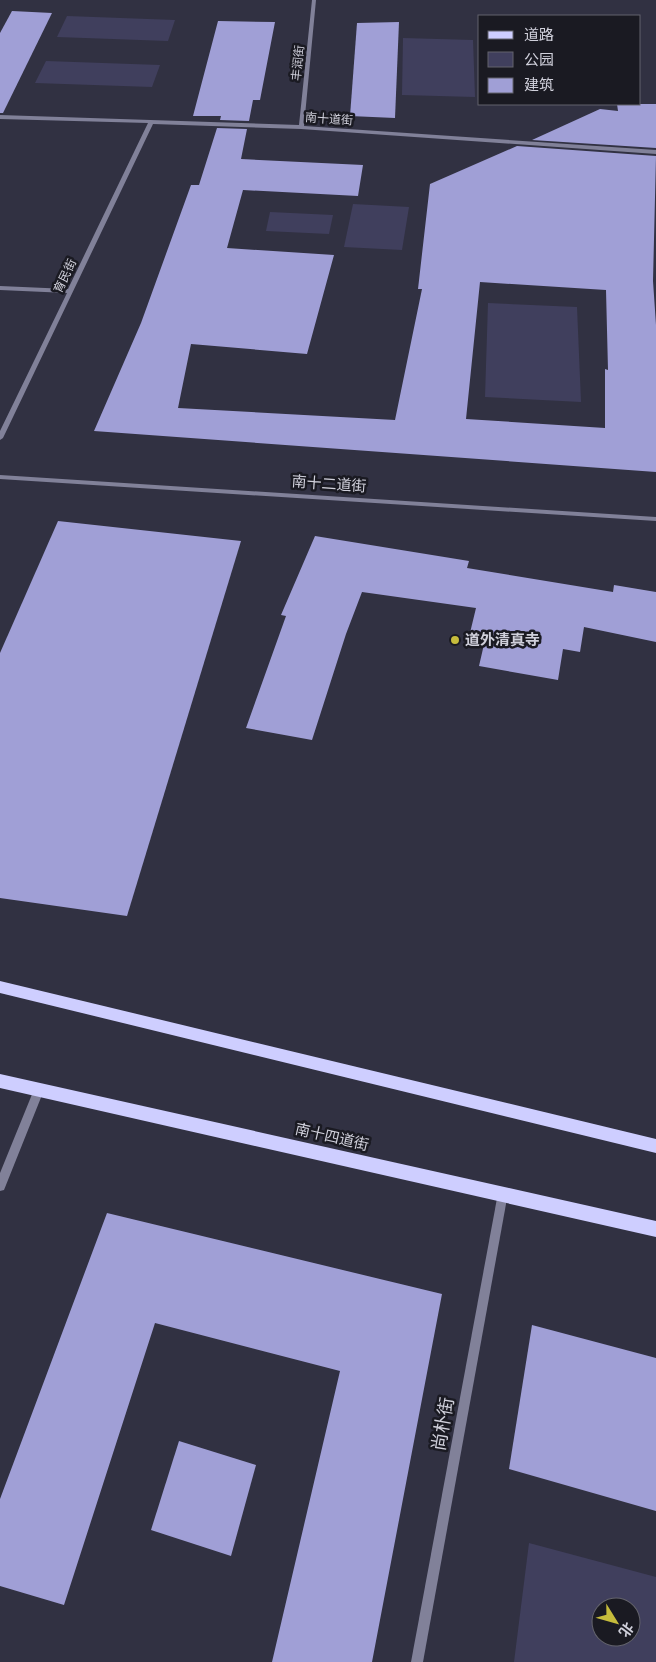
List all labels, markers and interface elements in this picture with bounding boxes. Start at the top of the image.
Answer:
legend [478,15,641,105]
text: 道路 [524,26,554,44]
street label: 丰润街 [289,44,307,82]
text: 公园 [524,51,554,69]
text: 建筑 [524,76,554,94]
street label: 南十道街 [305,110,353,128]
street label: 育民街 [51,257,79,295]
street label: 南十二道街 [291,472,367,496]
place label: 道外清真寺 [465,631,540,649]
marker: 道外清真寺 [449,634,461,646]
street label: 南十四道街 [293,1120,371,1154]
street label: 尚朴街 [427,1396,459,1452]
north arrow [591,1597,641,1647]
text: 北 [615,1619,637,1640]

